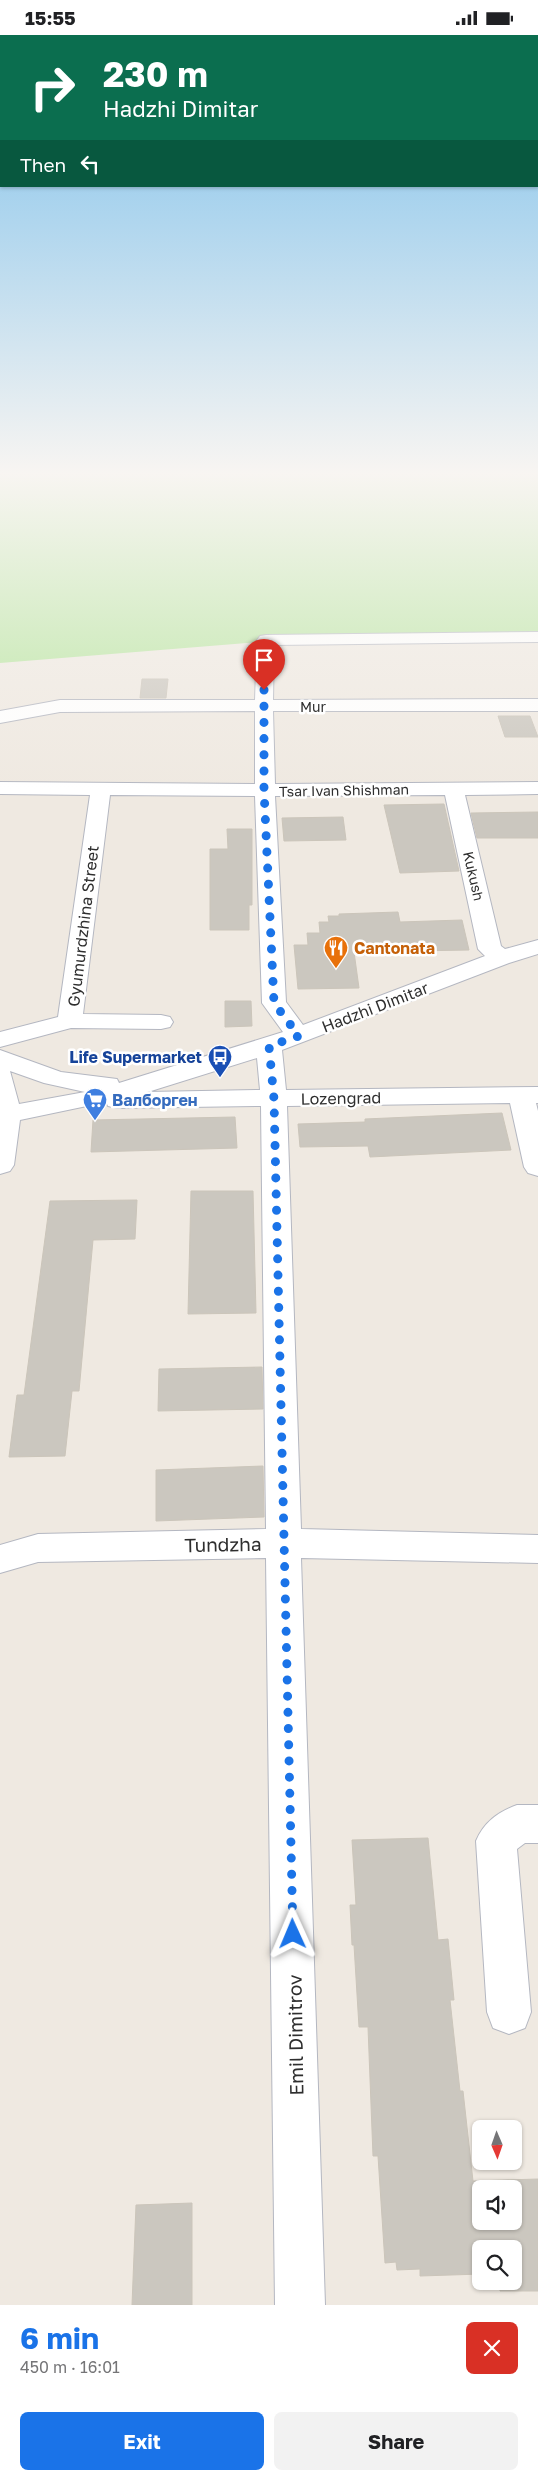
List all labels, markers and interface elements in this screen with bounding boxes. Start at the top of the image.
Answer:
text: 15:55 [25,6,76,29]
text: 230 m [103,53,208,95]
icon: right [20,55,85,120]
text: Hadzhi Dimitar [103,95,258,122]
icon: left [76,150,104,178]
text: Then [20,153,66,176]
pin [243,639,285,690]
icon: arrive [250,646,278,674]
street label: Mur [300,698,327,715]
street label: Tsar Ivan Shishman [279,780,409,800]
street label: Gyumurdzhina Street [63,844,103,1008]
street label: Kukush [460,850,488,902]
restaurant icon: Cantonata [323,935,349,969]
place label: Cantonata [354,938,435,958]
street label: Hadzhi Dimitar [319,977,431,1037]
bus stop icon: Life Supermarket [207,1044,233,1078]
place label: Life Supermarket [69,1047,202,1067]
supermarket icon: Валборген [82,1087,108,1121]
street label: Lozengrad [301,1087,381,1109]
place label: Валборген [112,1090,198,1110]
street label: Tundzha [184,1532,262,1556]
position arrow [266,1907,318,1959]
street label: Emil Dimitrov [282,1974,308,2096]
north arrow [472,2120,522,2170]
map controls [472,2120,522,2290]
button: sound [472,2180,522,2230]
button: search [472,2240,522,2290]
text: 6 min [20,2320,99,2356]
button: close [466,2322,518,2374]
text: 450 m · 16:01 [20,2357,120,2377]
button: Exit [20,2412,264,2470]
button: Share [274,2412,518,2470]

